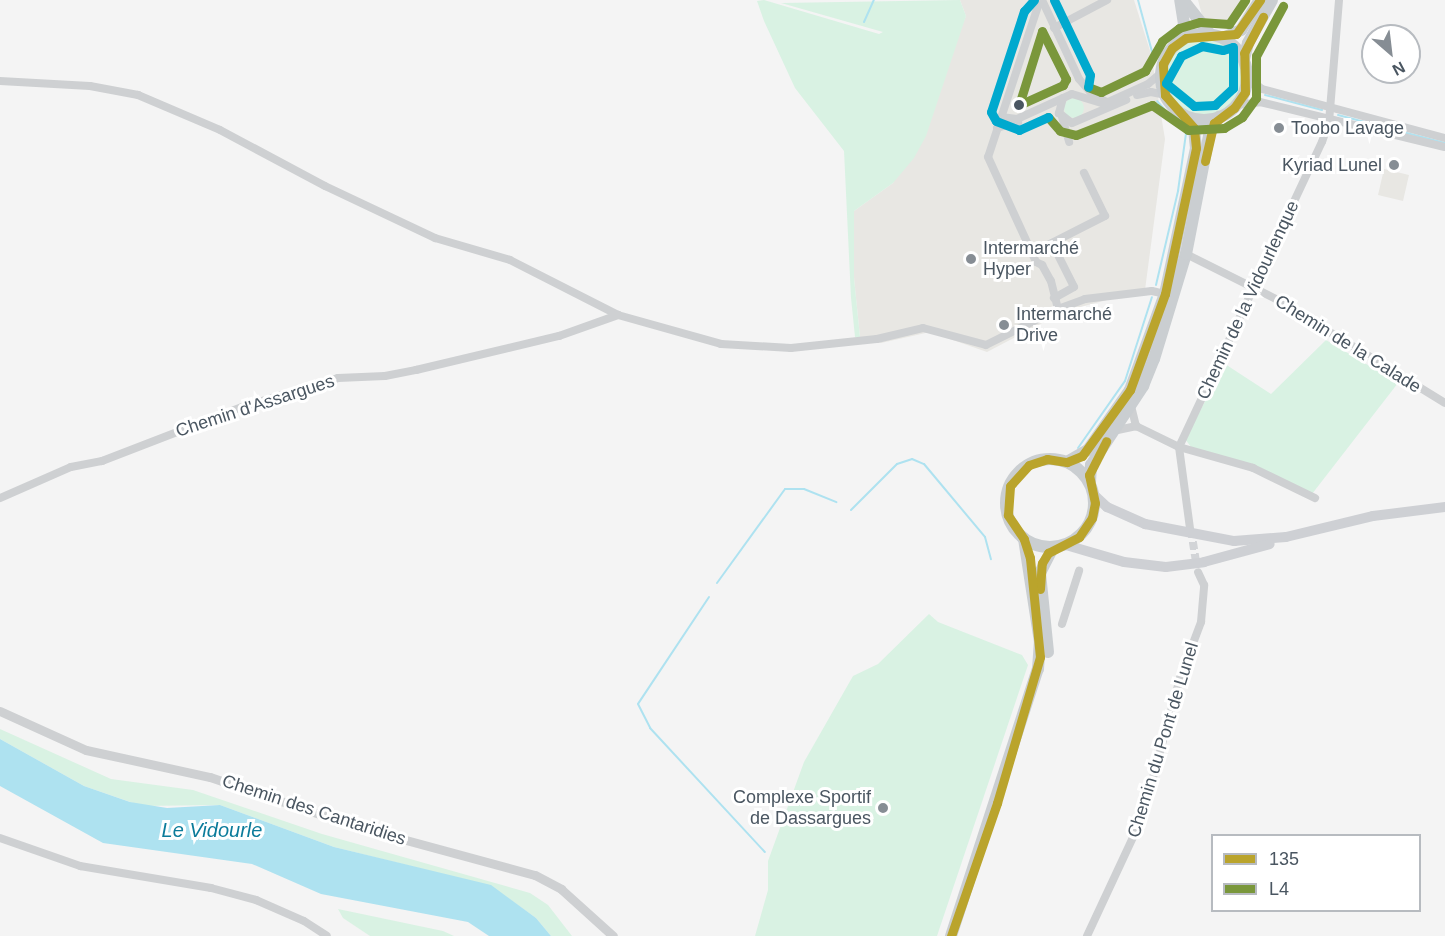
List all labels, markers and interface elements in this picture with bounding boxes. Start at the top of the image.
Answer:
north arrow [1361,24,1421,84]
text: N [1390,58,1408,79]
unlabelled marker [1013,99,1025,111]
place label: Toobo Lavage [1291,117,1404,139]
marker: Toobo Lavage [1272,121,1286,135]
place label: Kyriad Lunel [1282,154,1382,176]
marker: Kyriad Lunel [1387,158,1401,172]
street label: Chemin de la Vidourlenque [1192,197,1304,403]
place label: Intermarché Hyper [983,238,1079,280]
marker: Intermarché Hyper [964,252,978,266]
street label: Chemin de la Calade [1271,290,1425,398]
place label: Intermarché Drive [1016,304,1112,346]
marker: Intermarché Drive [997,318,1011,332]
street label: Chemin d'Assargues [173,370,337,442]
street label: Chemin du Pont de Lunel [1123,640,1203,840]
street label: Chemin des Cantaridies [219,770,409,850]
place label: Complexe Sportif de Dassargues [733,787,871,830]
marker: Complexe Sportif de Dassargues [876,801,890,815]
water label: Le Vidourle [162,818,262,842]
legend [1211,834,1421,912]
text: 135 [1269,849,1299,869]
text: L4 [1269,879,1289,899]

